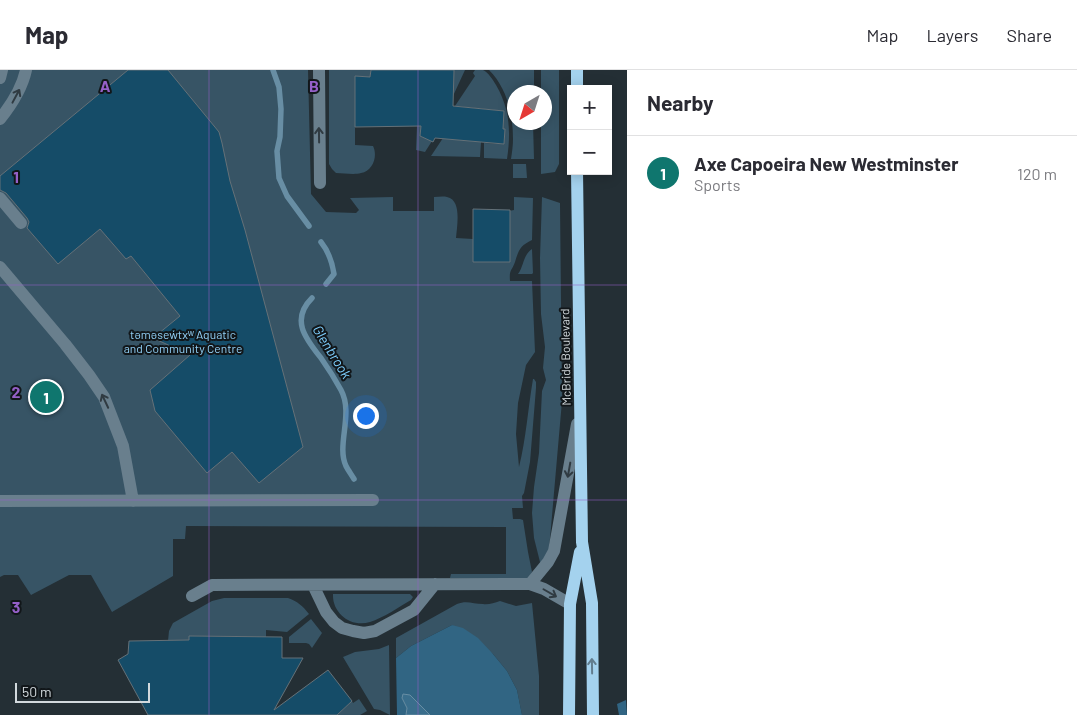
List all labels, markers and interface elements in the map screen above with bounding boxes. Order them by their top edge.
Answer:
text: Map [25,20,68,49]
text: Map [866,24,898,46]
text: Layers [926,24,979,46]
text: Share [1007,24,1052,46]
text: A [100,76,111,95]
text: B [309,76,319,95]
north arrow [507,85,552,130]
map controls [567,85,612,175]
button: + [567,85,612,130]
one-way arrow [11,89,21,104]
text: Nearby [647,90,713,115]
one-way arrow [315,127,324,143]
button: − [567,130,612,175]
text: Axe Capoeira New Westminster [694,152,958,175]
text: 1 [660,164,666,183]
text: 120 m [1017,164,1057,183]
text: 1 [13,167,19,186]
text: Sports [694,175,740,194]
street label: McBride Boulevard [557,308,573,406]
water label: Glenbrook [309,322,356,382]
park label: təməsew̓txʷ Aquatic and Community Centre [124,327,242,355]
pin: 1 [30,378,62,416]
text: 2 [12,382,21,401]
one-way arrow [100,393,110,408]
your location [353,403,379,429]
one-way arrow [563,461,573,477]
one-way arrow [543,589,557,599]
text: 3 [12,597,20,616]
one-way arrow [588,659,597,675]
scale bar [15,680,150,703]
text: 50 m [22,683,51,700]

